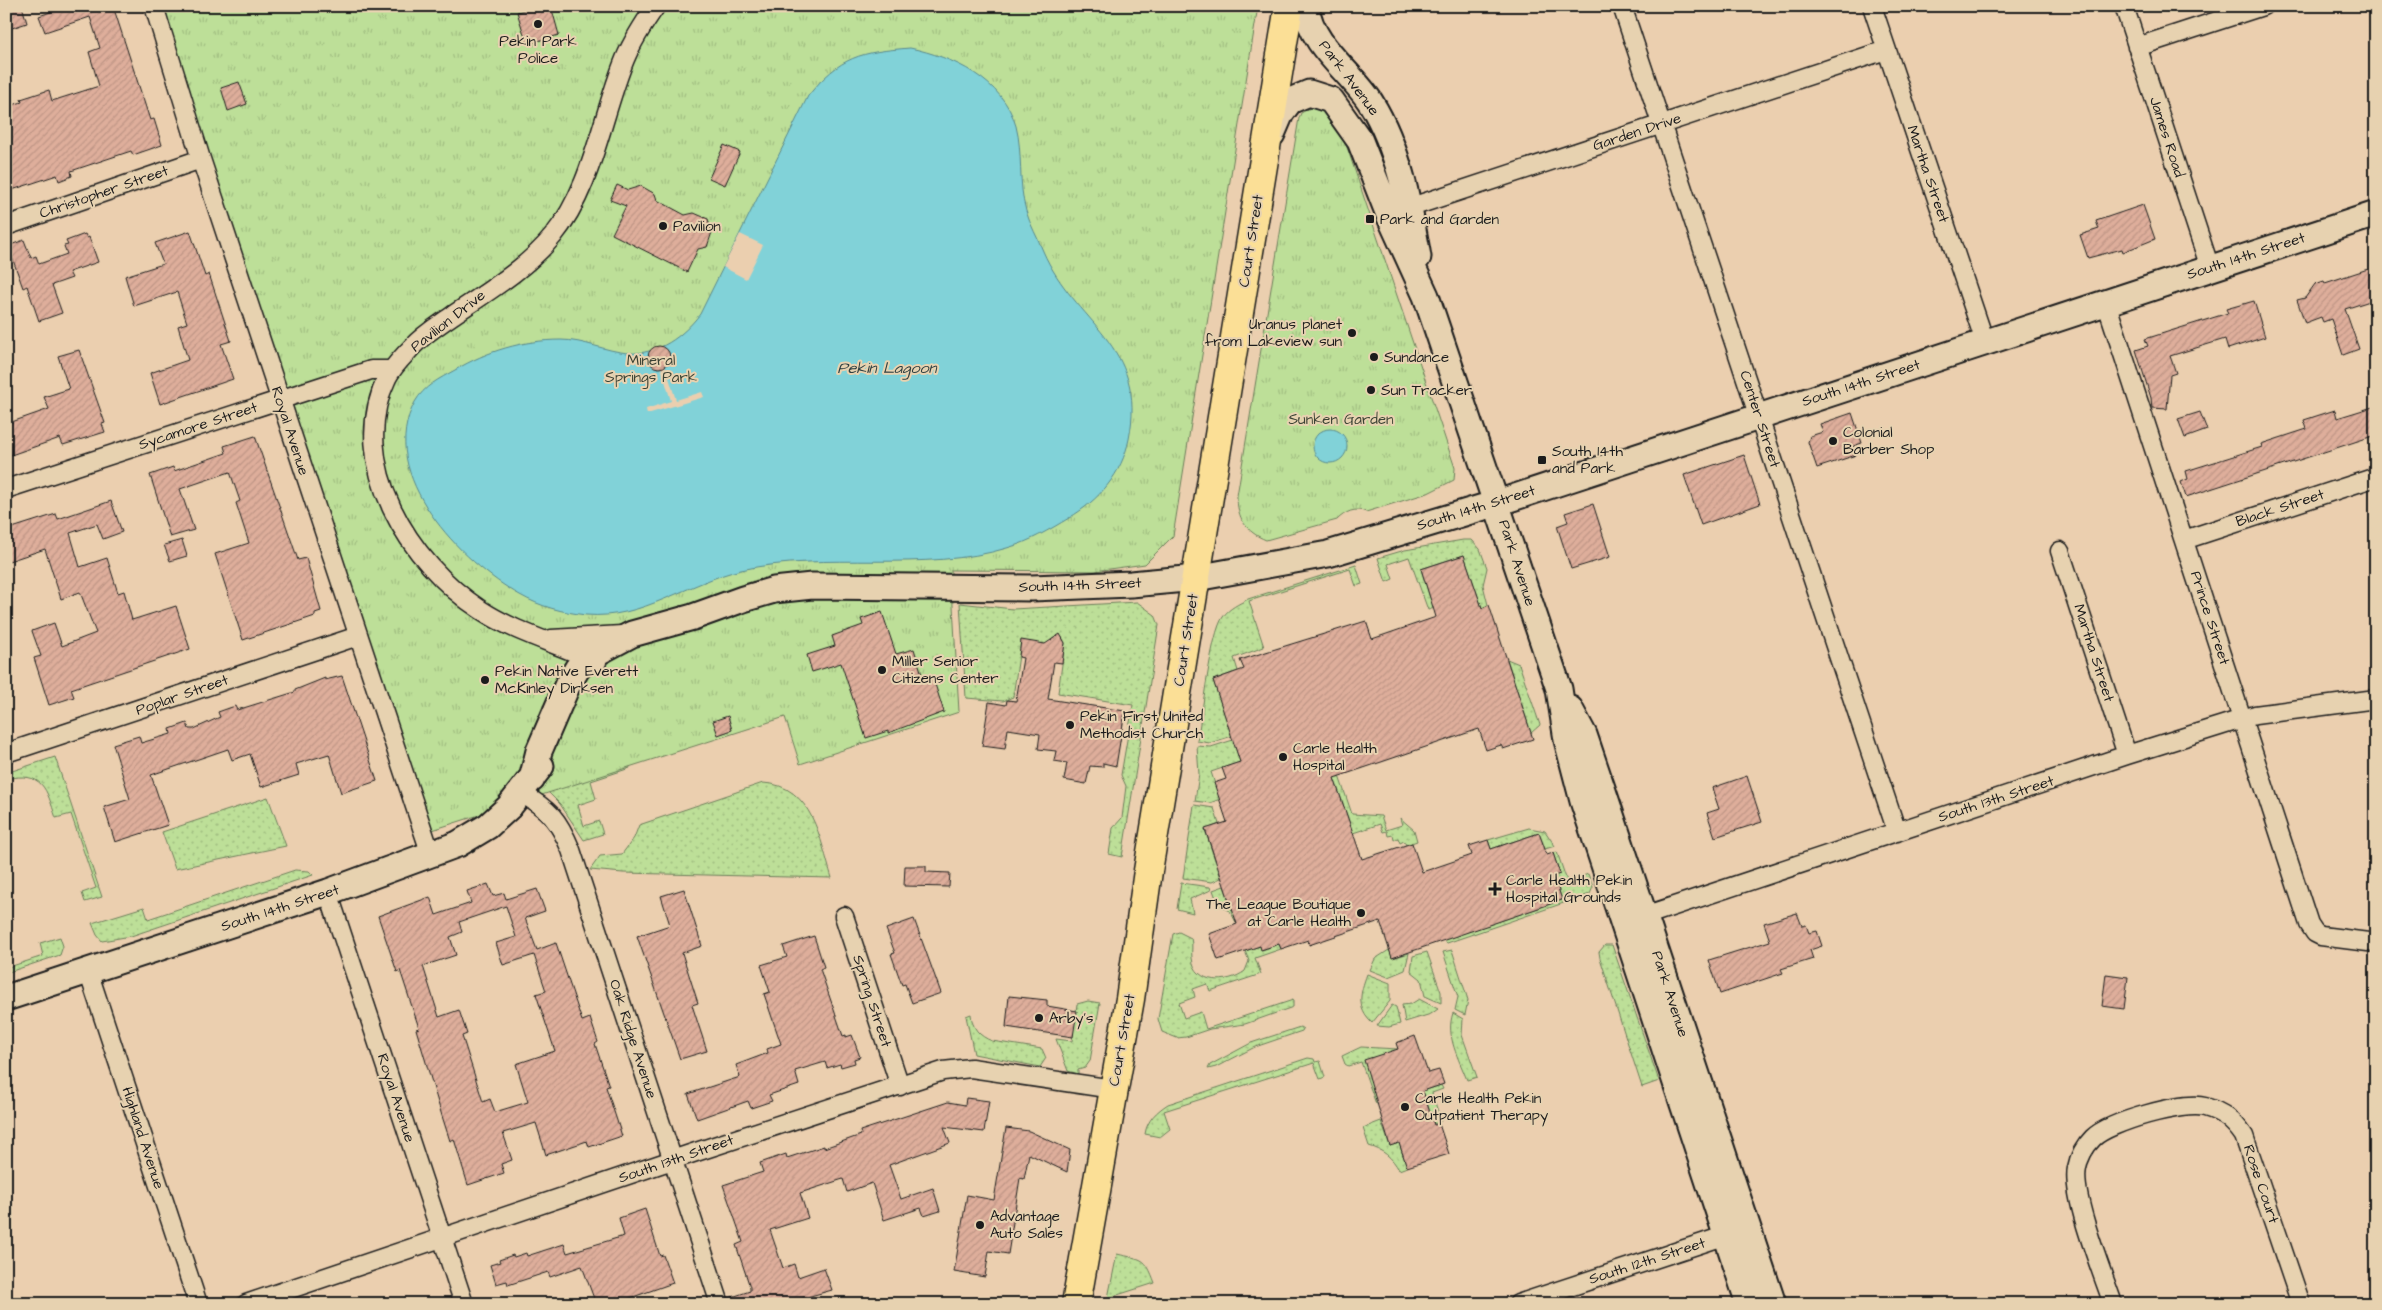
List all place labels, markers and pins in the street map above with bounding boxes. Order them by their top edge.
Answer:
marker: Pekin Park Police [532,18,544,30]
place label: Pekin Park Police [499,31,577,69]
place label: Park and Garden [1380,209,1500,230]
marker: Park and Garden [1364,213,1376,225]
place label: Pavilion [673,216,721,237]
marker: Pavilion [657,220,669,232]
place label: Uranus planet from Lakeview sun [1204,314,1342,352]
marker: Uranus planet from Lakeview sun [1346,327,1358,339]
place label: Sundance [1384,347,1449,368]
marker: Sundance [1368,351,1380,363]
place label: Sun Tracker [1381,380,1472,401]
marker: Sun Tracker [1365,384,1377,396]
place label: Colonial Barber Shop [1843,422,1934,460]
marker: Colonial Barber Shop [1827,435,1839,447]
place label: South 14th and Park [1552,441,1623,479]
marker: South 14th and Park [1536,454,1548,466]
place label: Miller Senior Citizens Center [892,651,999,689]
place label: Pekin Native Everett McKinley Dirksen [495,661,638,700]
marker: Miller Senior Citizens Center [876,664,888,676]
marker: Pekin Native Everett McKinley Dirksen [479,674,491,686]
place label: Pekin First United Methodist Church [1080,706,1204,744]
marker: Pekin First United Methodist Church [1064,719,1076,731]
place label: Carle Health Hospital [1293,738,1377,776]
marker: Carle Health Hospital [1277,751,1289,763]
place label: Carle Health Pekin Hospital Grounds [1506,870,1633,908]
marker: Carle Health Pekin Hospital Grounds [1488,882,1502,896]
place label: The League Boutique at Carle Health [1206,894,1352,932]
marker: The League Boutique at Carle Health [1355,907,1367,919]
place label: Arby's [1049,1008,1094,1030]
marker: Arby's [1033,1012,1045,1024]
place label: Carle Health Pekin Outpatient Therapy [1415,1088,1548,1127]
marker: Carle Health Pekin Outpatient Therapy [1399,1101,1411,1113]
place label: Advantage Auto Sales [990,1206,1063,1244]
marker: Advantage Auto Sales [974,1219,986,1231]

